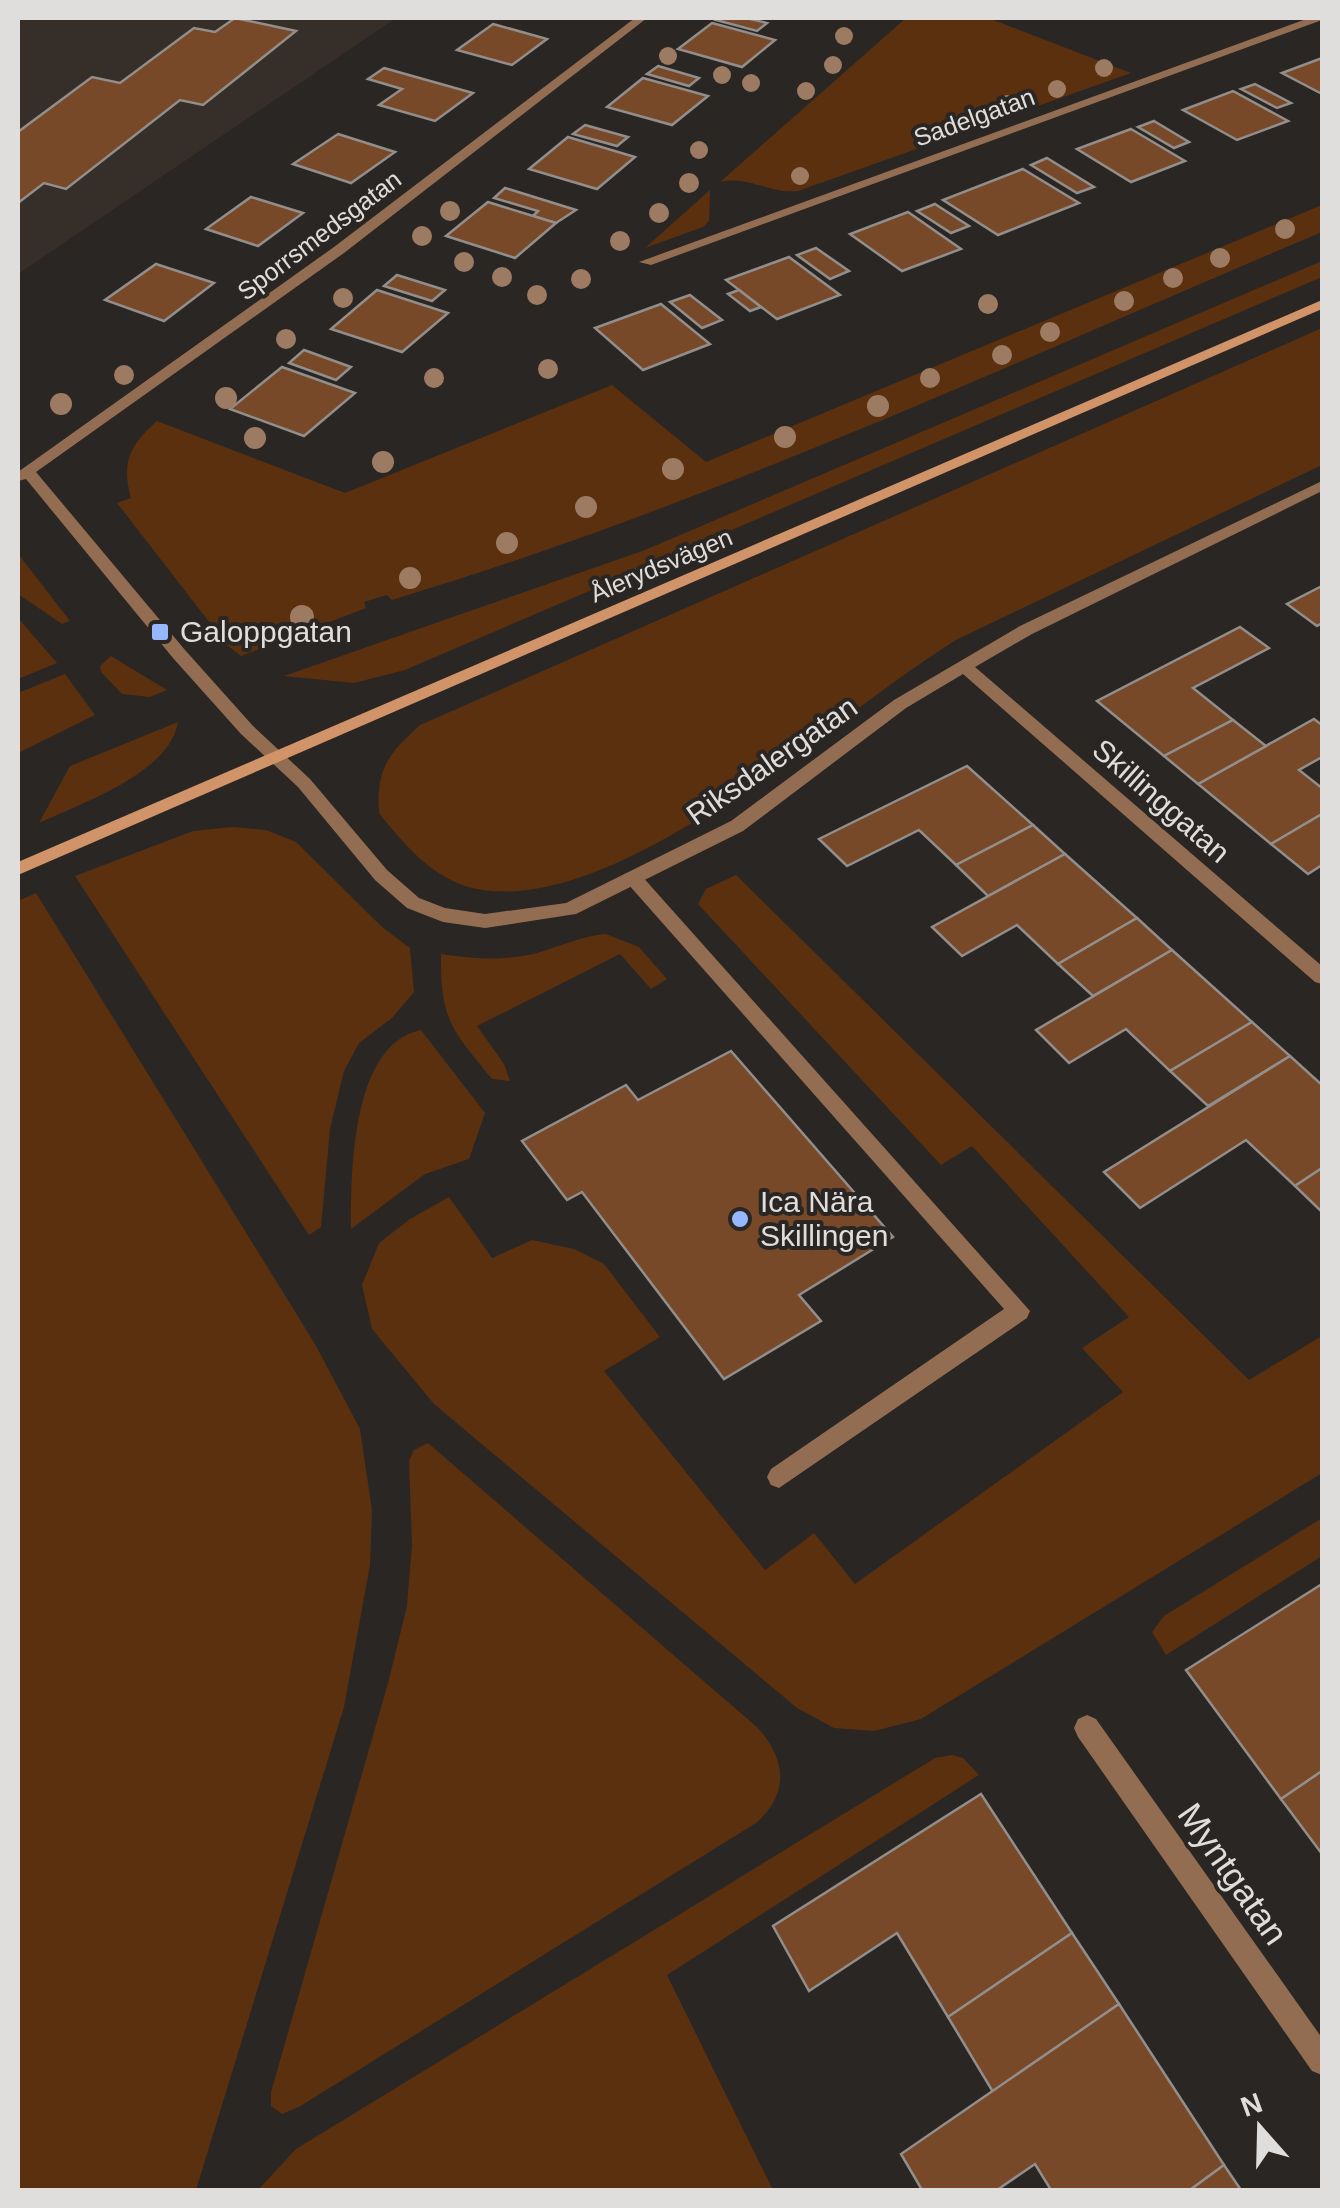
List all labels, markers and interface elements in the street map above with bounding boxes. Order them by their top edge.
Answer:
street label: Sadelgatan [910,82,1038,152]
street label: Sporrsmedsgatan [232,164,406,306]
street label: Ålerydsvägen [585,522,736,607]
place label: Galoppgatan [180,615,352,648]
marker: Galoppgatan [149,621,171,643]
street label: Riksdalergatan [680,690,863,831]
street label: Skillinggatan [1086,732,1236,869]
place label: Ica Nära Skillingen [760,1185,888,1252]
marker: Ica Nära Skillingen [729,1208,751,1230]
street label: Myntgatan [1171,1796,1296,1952]
north arrow [1210,2078,1310,2178]
text: N [1237,2087,1266,2123]

